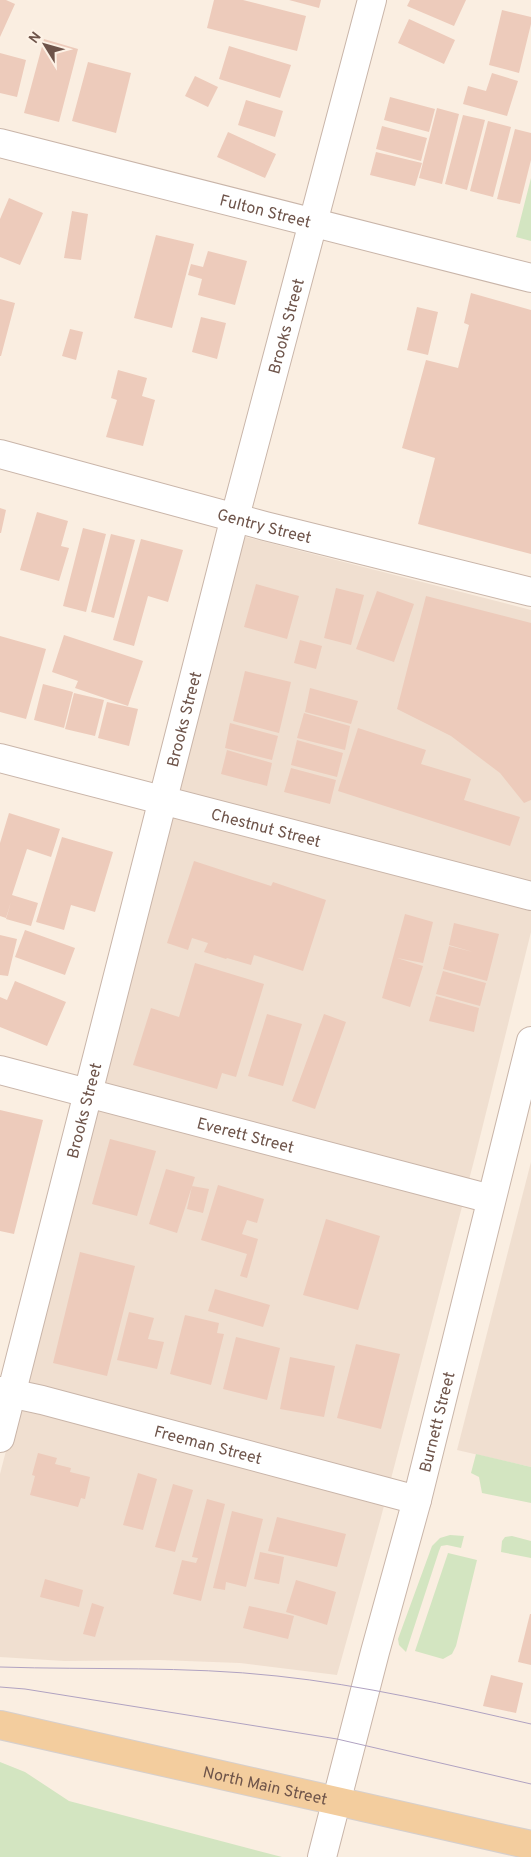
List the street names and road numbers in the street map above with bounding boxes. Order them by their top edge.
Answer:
street label: Fulton Street [217,191,313,234]
street label: Brooks Street [265,277,310,377]
street label: Gentry Street [215,505,313,549]
street label: Brooks Street [164,670,207,770]
street label: Chestnut Street [209,805,323,853]
street label: Brooks Street [64,1061,107,1161]
street label: Everett Street [194,1114,296,1159]
street label: Burnett Street [416,1370,461,1475]
street label: Freeman Street [152,1422,264,1470]
street label: North Main Street [201,1763,329,1811]

